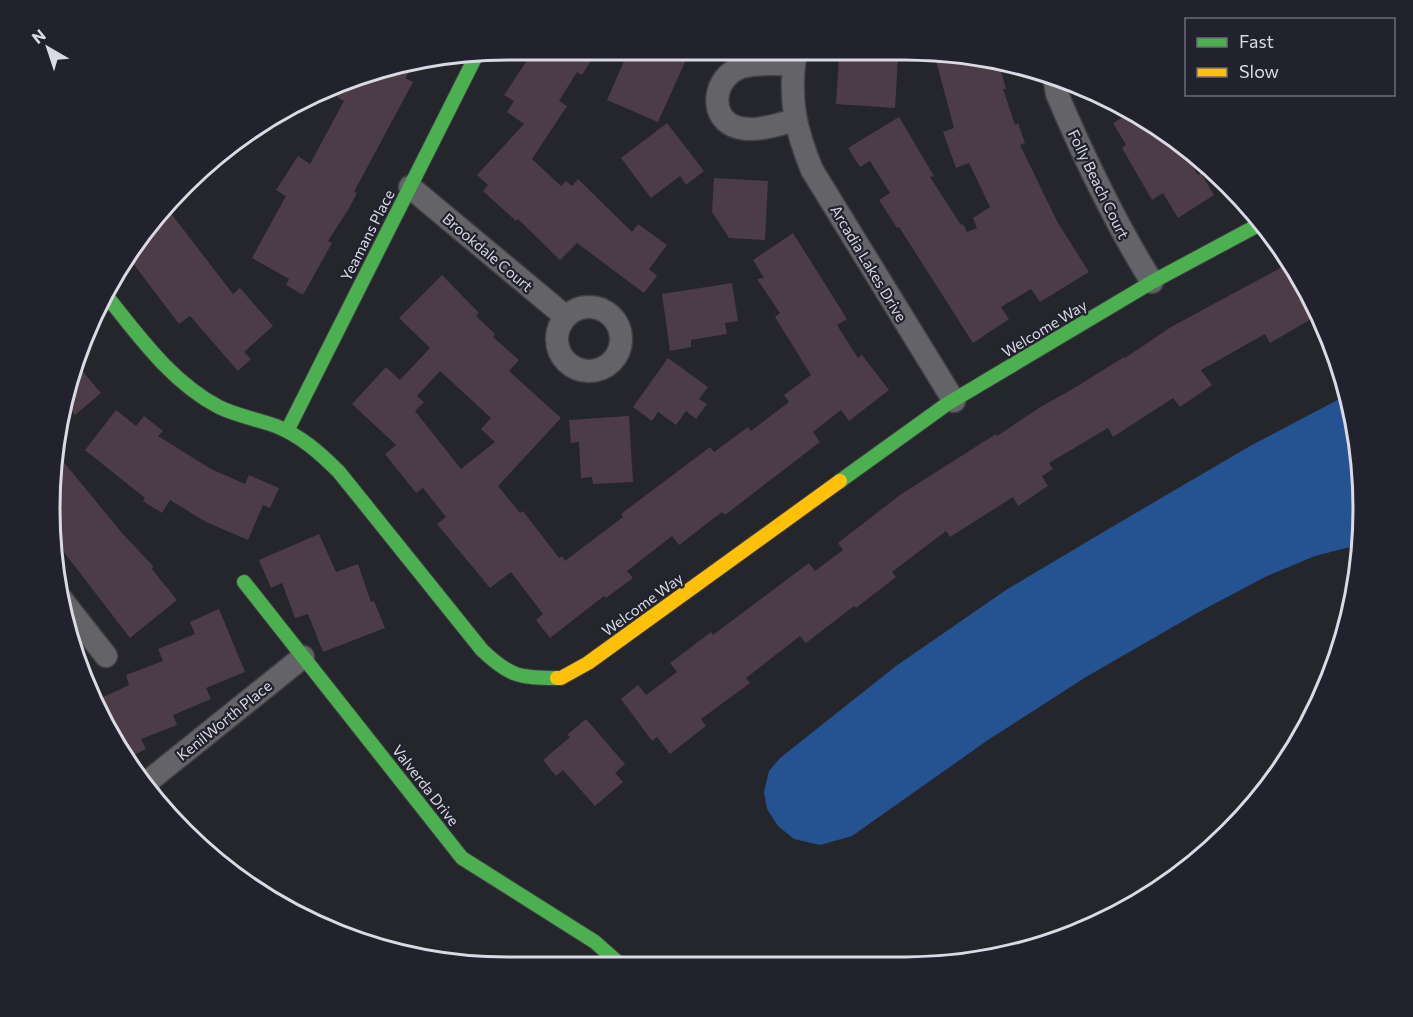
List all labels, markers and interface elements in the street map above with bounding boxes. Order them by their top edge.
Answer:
north arrow [18,18,78,78]
legend [1185,18,1395,96]
text: N [28,25,49,47]
text: Fast [1239,30,1274,52]
text: Slow [1239,60,1279,82]
street label: Folly Beach Court [1065,126,1133,242]
street label: Yeamans Place [336,186,398,284]
street label: Arcadia Lakes Drive [827,202,911,325]
street label: Brookdale Court [439,209,537,295]
street label: Welcome Way [998,295,1090,360]
street label: Welcome Way [598,568,686,640]
street label: KenilWorth Place [173,676,275,764]
street label: Valverda Drive [389,741,463,829]

